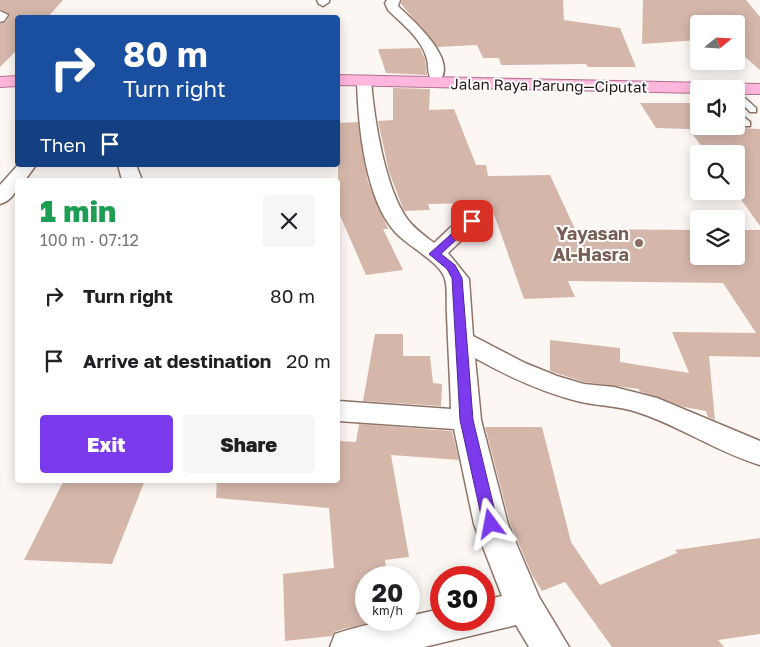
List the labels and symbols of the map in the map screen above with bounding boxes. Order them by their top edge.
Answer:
north arrow [690,15,745,70]
street label: Jalan Raya Parung—Ciputat [450,74,648,96]
pin [451,200,493,242]
place label: Yayasan Al-Hasra [553,222,629,265]
marker: Yayasan Al-Hasra [633,237,645,249]
position arrow [464,497,516,549]
speed limit sign: 30 [430,566,495,631]

